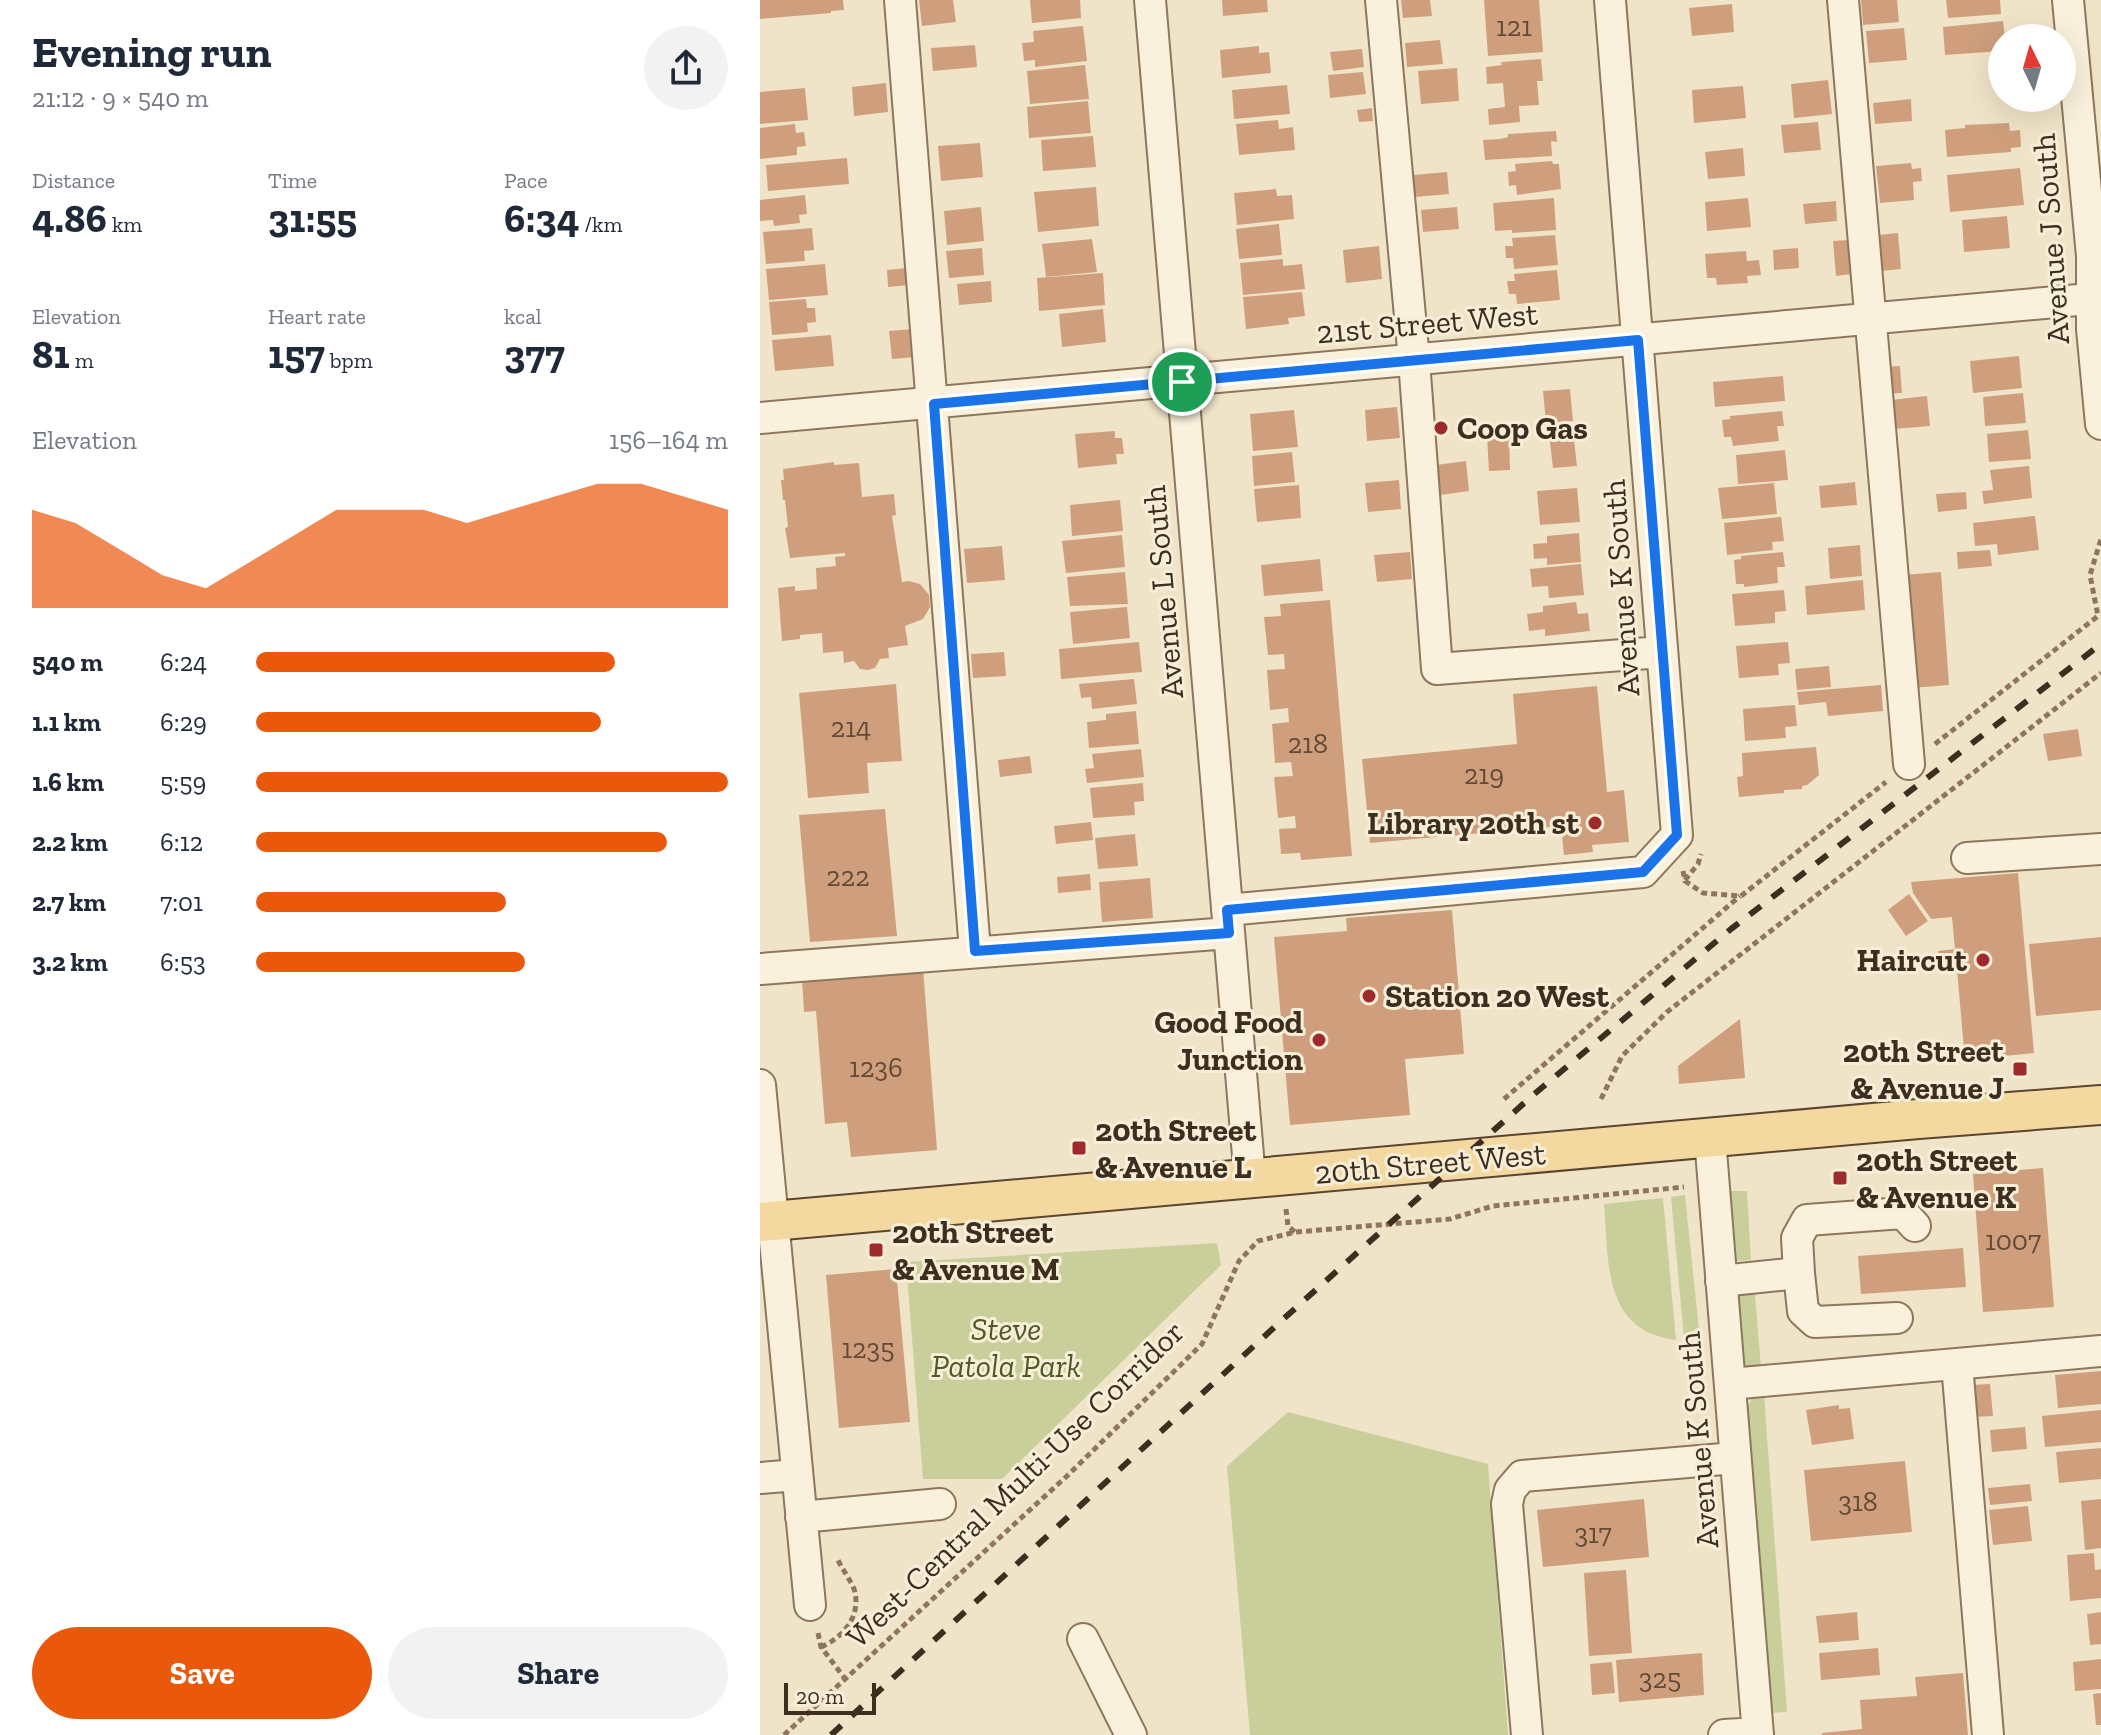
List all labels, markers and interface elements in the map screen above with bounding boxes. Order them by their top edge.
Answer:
house number: 121 [1496,10,1532,43]
north arrow [1988,24,2076,112]
map controls [1988,24,2076,112]
text: Evening run [32,25,272,78]
button: share [644,26,728,110]
text: 21:12 · 9 × 540 m [32,82,208,114]
street label: Avenue J South [2025,132,2077,346]
text: Distance [32,167,115,194]
text: Time [268,167,317,194]
text: Pace [504,167,548,194]
text: 4.86 [32,194,107,242]
text: 31:55 [268,194,357,242]
text: 6:34 [504,194,579,242]
text: km [107,211,142,238]
text: /km [579,211,622,238]
street label: 21st Street West [1315,294,1539,352]
text: Elevation [32,303,121,330]
text: Heart rate [268,303,366,330]
text: kcal [504,303,542,330]
text: 81 [32,330,70,378]
text: 157 [268,330,325,378]
text: 377 [504,330,565,378]
text: m [70,347,94,374]
text: bpm [325,347,373,374]
pin [1148,348,1216,416]
icon: arrive [1160,360,1204,404]
place label: Coop Gas [1457,409,1588,447]
marker: Coop Gas [1432,419,1450,437]
text: Elevation [32,424,137,456]
text: 156–164 m [609,424,728,456]
street label: Avenue K South [1594,478,1648,698]
street label: Avenue L South [1135,484,1191,700]
text: 540 m [32,646,103,678]
text: 6:24 [160,646,207,678]
text: 1.1 km [32,706,101,738]
text: 6:29 [160,706,207,738]
house number: 214 [831,711,871,744]
house number: 218 [1288,727,1328,760]
house number: 219 [1464,758,1504,791]
text: 1.6 km [32,766,104,798]
text: 5:59 [160,766,206,798]
place label: Library 20th st [1367,804,1579,842]
marker: Library 20th st [1586,814,1604,832]
text: 2.2 km [32,826,108,858]
text: 6:12 [160,826,203,858]
house number: 222 [826,860,870,893]
text: 2.7 km [32,886,106,918]
text: 7:01 [160,886,203,918]
place label: Haircut [1857,941,1967,979]
text: 3.2 km [32,946,108,978]
text: 6:53 [160,946,206,978]
marker: Haircut [1974,951,1992,969]
place label: Station 20 West [1385,977,1609,1015]
marker: Station 20 West [1360,987,1378,1005]
place label: Good Food Junction [1154,1003,1303,1078]
marker: Good Food Junction [1310,1031,1328,1049]
place label: 20th Street & Avenue J [1843,1032,2004,1107]
house number: 1236 [849,1051,903,1084]
marker: 20th Street & Avenue J [2011,1060,2029,1078]
place label: 20th Street & Avenue L [1095,1111,1257,1186]
street label: 20th Street West [1313,1134,1547,1192]
marker: 20th Street & Avenue L [1070,1139,1088,1157]
place label: 20th Street & Avenue K [1856,1141,2018,1216]
marker: 20th Street & Avenue K [1831,1169,1849,1187]
place label: 20th Street & Avenue M [892,1213,1060,1288]
house number: 1007 [1985,1224,2041,1257]
marker: 20th Street & Avenue M [867,1241,885,1259]
park label: Steve Patola Park [931,1310,1081,1385]
street label: West-Central Multi-Use Corridor [838,1312,1192,1656]
street label: Avenue K South [1670,1330,1726,1550]
house number: 1235 [841,1332,895,1365]
house number: 318 [1838,1485,1878,1518]
house number: 317 [1574,1517,1612,1550]
button: Save [32,1627,372,1719]
button: Share [388,1627,728,1719]
house number: 325 [1639,1662,1681,1695]
scale bar [784,1679,876,1715]
text: 20 m [796,1683,844,1710]

